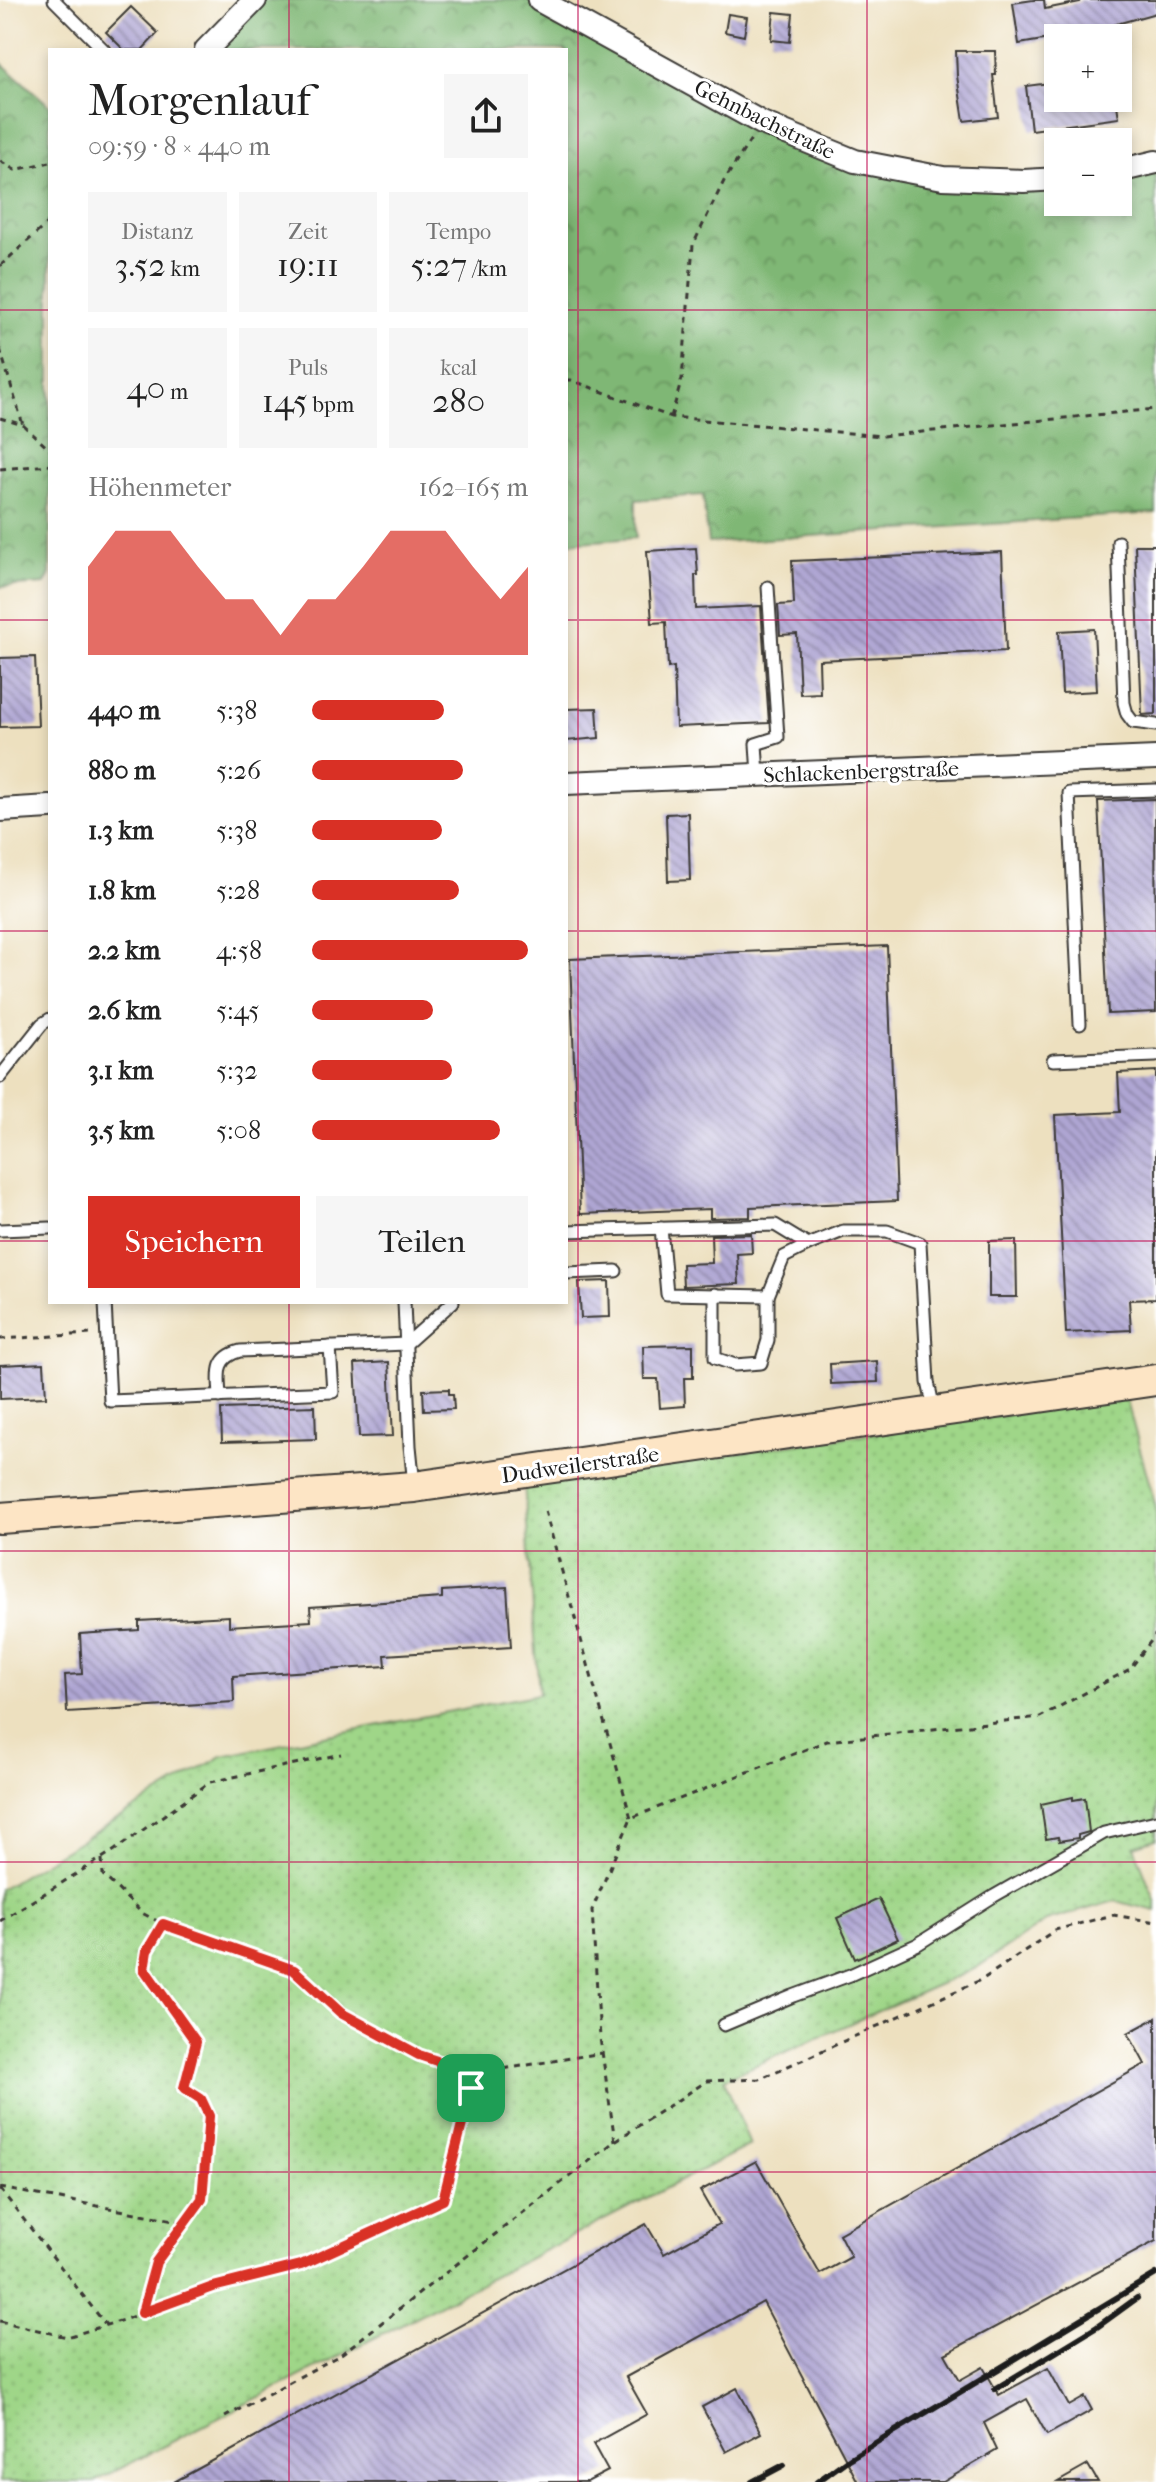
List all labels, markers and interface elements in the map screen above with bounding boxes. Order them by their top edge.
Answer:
map controls [1044,24,1132,216]
button: + [1044,24,1132,112]
button: share [444,74,528,158]
text: Morgenlauf [88,75,311,126]
street label: Gehnbachstraße [690,75,839,165]
button: − [1044,128,1132,216]
text: 09:59 · 8 × 440 m [88,131,270,162]
text: Distanz [121,219,193,245]
text: Zeit [288,219,328,245]
text: Tempo [426,219,491,245]
text: 3.52 [115,245,166,285]
text: 19:11 [277,245,339,285]
text: 5:27 [410,245,467,285]
text: km [166,256,200,282]
text: /km [467,256,507,282]
text: Puls [288,355,328,381]
text: kcal [440,355,477,381]
text: 40 [126,368,165,408]
text: m [165,379,188,405]
text: 145 [262,381,308,421]
text: 280 [432,381,485,421]
text: bpm [308,392,354,418]
text: Höhenmeter [88,472,231,503]
text: 162–165 m [418,472,528,503]
text: 440 m [88,695,160,726]
text: 5:38 [216,695,257,726]
text: 880 m [88,755,156,786]
text: 5:26 [216,755,261,786]
street label: Schlackenbergstraße [763,756,959,788]
text: 1.3 km [88,815,154,846]
text: 5:38 [216,815,257,846]
text: 1.8 km [88,875,156,906]
text: 5:28 [216,875,260,906]
text: 2.2 km [88,935,160,966]
text: 4:58 [216,935,262,966]
text: 2.6 km [88,995,161,1026]
text: 5:45 [216,995,259,1026]
text: 3.1 km [88,1055,154,1086]
text: 5:32 [216,1055,258,1086]
text: 3.5 km [88,1115,154,1146]
text: 5:08 [216,1115,261,1146]
button: Speichern [88,1196,300,1288]
button: Teilen [316,1196,528,1288]
street label: Dudweilerstraße [500,1441,661,1489]
pin [437,2054,505,2122]
icon: arrive [449,2066,493,2110]

